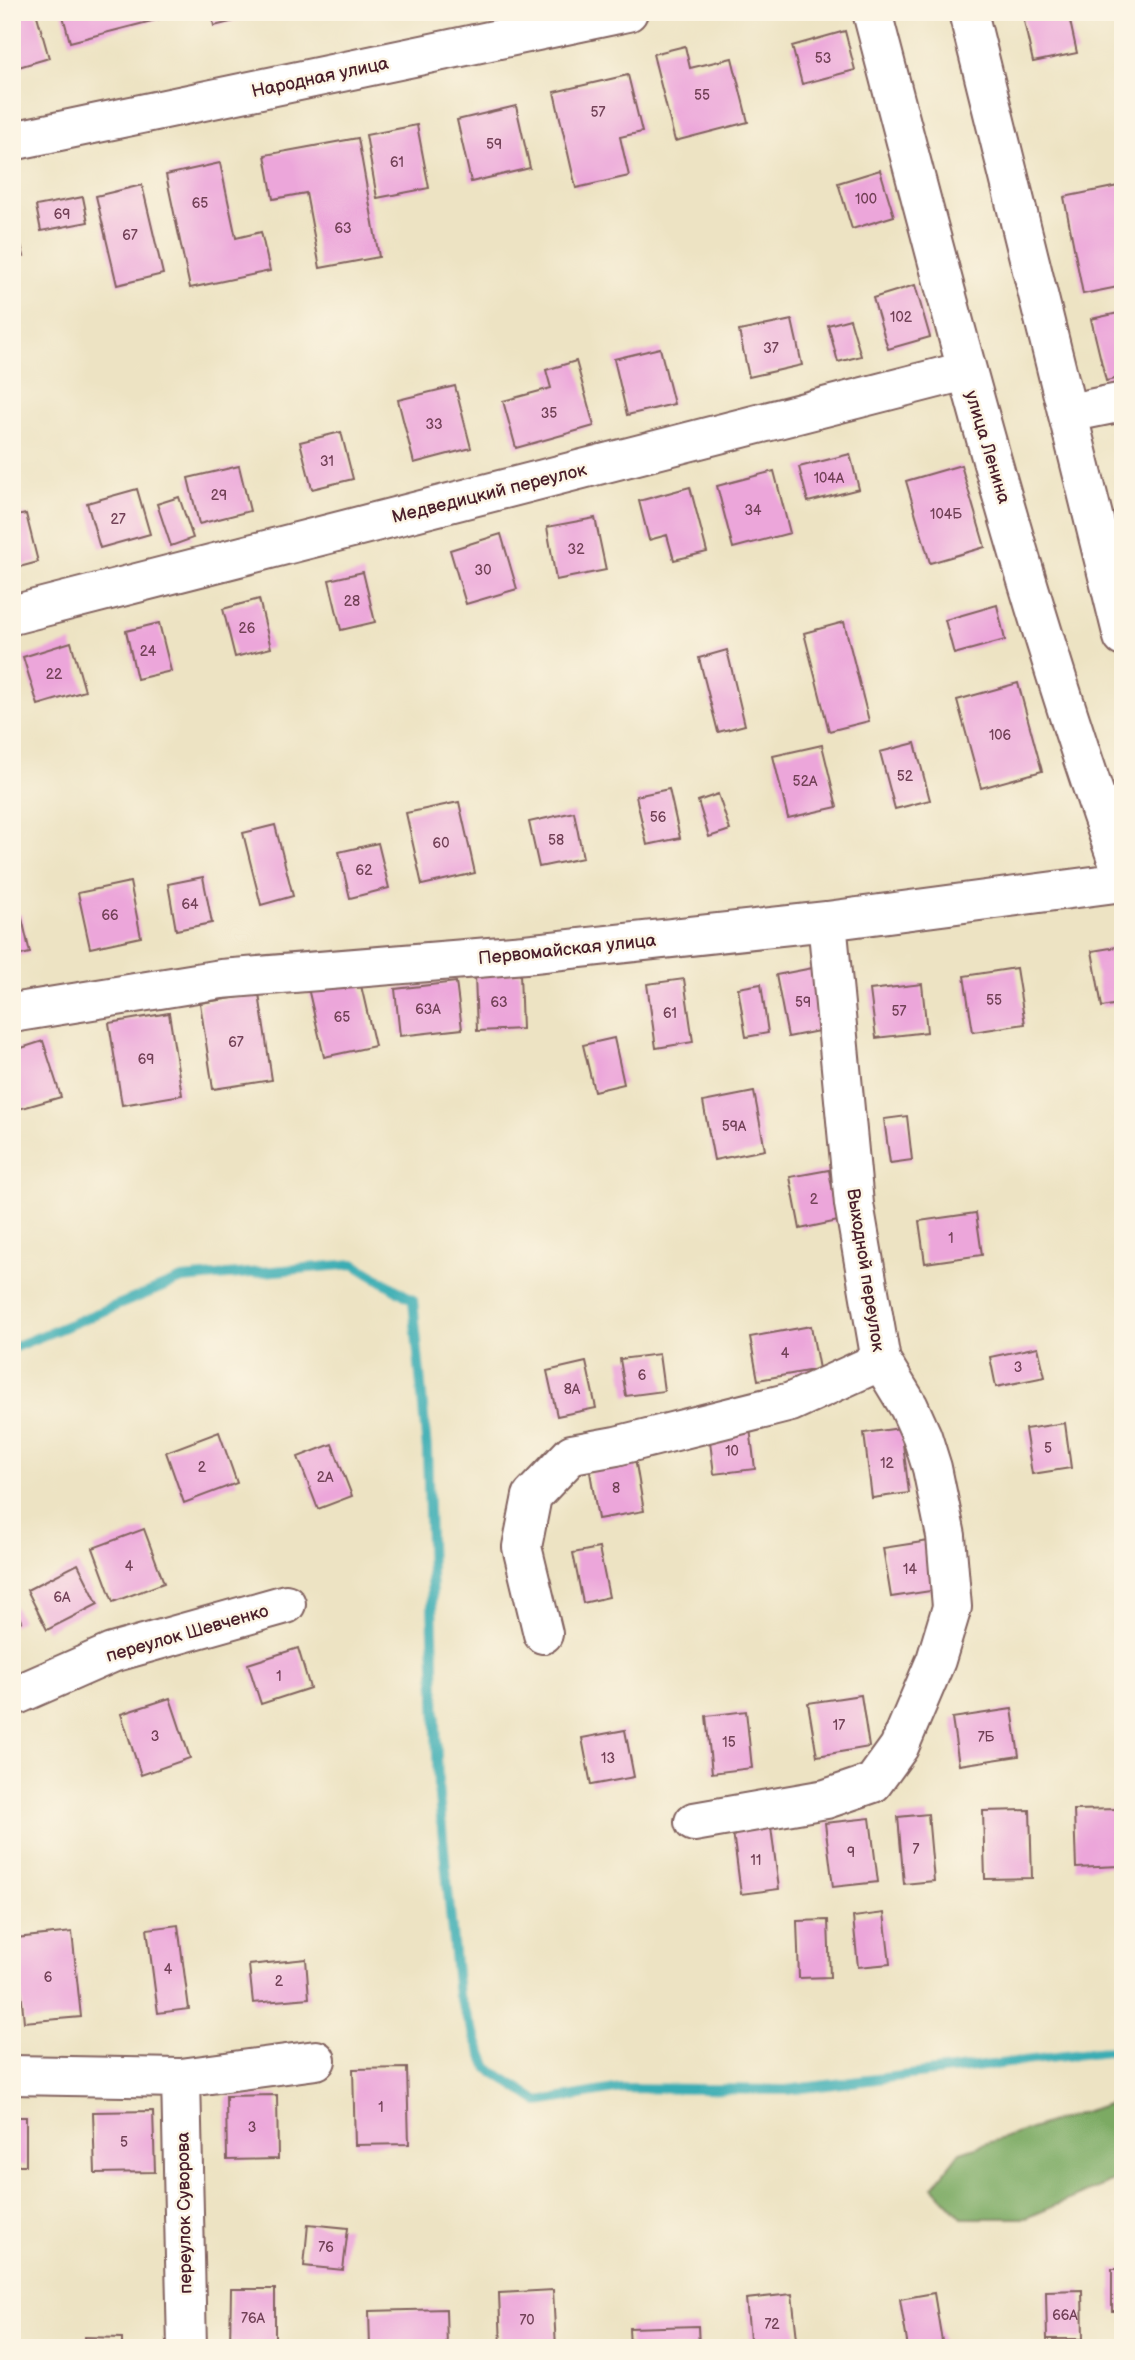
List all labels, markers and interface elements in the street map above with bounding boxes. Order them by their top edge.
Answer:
house number: 53 [815,50,831,67]
street label: Народная улица [250,53,391,102]
house number: 55 [694,87,710,104]
house number: 57 [591,104,606,121]
house number: 59 [486,136,502,153]
house number: 61 [390,154,404,171]
house number: 100 [855,191,877,208]
house number: 65 [192,195,208,212]
house number: 69 [54,206,70,223]
house number: 63 [334,220,352,237]
house number: 67 [122,227,138,244]
house number: 102 [890,309,913,326]
house number: 37 [763,340,779,357]
street label: улица Ленина [960,388,1015,507]
house number: 35 [541,405,557,422]
house number: 33 [425,416,443,433]
house number: 31 [320,453,334,470]
street label: Медведицкий переулок [390,459,589,528]
house number: 104А [814,470,845,487]
house number: 29 [211,487,227,504]
house number: 34 [744,502,762,519]
house number: 104Б [930,506,962,523]
house number: 27 [110,511,126,528]
house number: 32 [568,541,585,558]
house number: 30 [475,562,491,579]
house number: 28 [344,593,360,610]
house number: 26 [239,620,256,637]
house number: 24 [140,643,157,660]
house number: 22 [46,666,63,683]
house number: 106 [989,727,1012,744]
house number: 52 [897,768,914,785]
house number: 52А [793,773,818,790]
house number: 56 [650,809,667,826]
house number: 58 [548,832,564,849]
house number: 60 [433,835,449,852]
house number: 62 [356,862,373,879]
house number: 64 [181,896,199,913]
house number: 66 [101,907,119,924]
street label: Первомайская улица [477,930,657,969]
house number: 55 [986,992,1002,1009]
house number: 63 [490,994,508,1011]
house number: 59 [795,994,811,1011]
house number: 63А [415,1001,441,1018]
house number: 57 [892,1003,907,1020]
house number: 61 [663,1005,677,1022]
house number: 65 [334,1009,350,1026]
house number: 67 [228,1034,244,1051]
house number: 69 [138,1051,154,1068]
house number: 59А [722,1118,747,1135]
street label: Выходной переулок [842,1187,889,1354]
house number: 2 [810,1191,819,1208]
house number: 1 [948,1230,954,1247]
house number: 4 [781,1345,790,1362]
house number: 3 [1014,1359,1022,1376]
house number: 6 [638,1367,647,1384]
house number: 8А [564,1381,581,1398]
house number: 5 [1044,1440,1052,1457]
house number: 10 [725,1443,739,1460]
house number: 12 [880,1455,895,1472]
house number: 2 [198,1459,207,1476]
house number: 2А [317,1469,334,1486]
house number: 8 [612,1480,620,1497]
house number: 4 [125,1558,134,1575]
house number: 14 [903,1561,917,1578]
house number: 6А [53,1589,71,1606]
street label: переулок Шевченко [103,1600,271,1667]
house number: 1 [276,1668,282,1685]
house number: 17 [833,1717,845,1734]
house number: 3 [151,1728,159,1745]
house number: 7Б [978,1729,995,1746]
house number: 15 [722,1734,736,1751]
house number: 13 [601,1750,615,1767]
house number: 7 [913,1841,920,1858]
house number: 9 [847,1844,855,1861]
house number: 11 [751,1852,761,1869]
house number: 4 [164,1961,173,1978]
house number: 6 [44,1969,53,1986]
house number: 2 [275,1973,284,1990]
house number: 1 [378,2099,384,2116]
house number: 3 [248,2119,256,2136]
street label: переулок Суворова [173,2132,196,2294]
house number: 5 [120,2134,128,2151]
house number: 76 [318,2239,334,2256]
house number: 66А [1052,2307,1078,2324]
house number: 76А [241,2310,265,2327]
house number: 70 [519,2312,535,2329]
house number: 72 [764,2316,780,2333]

